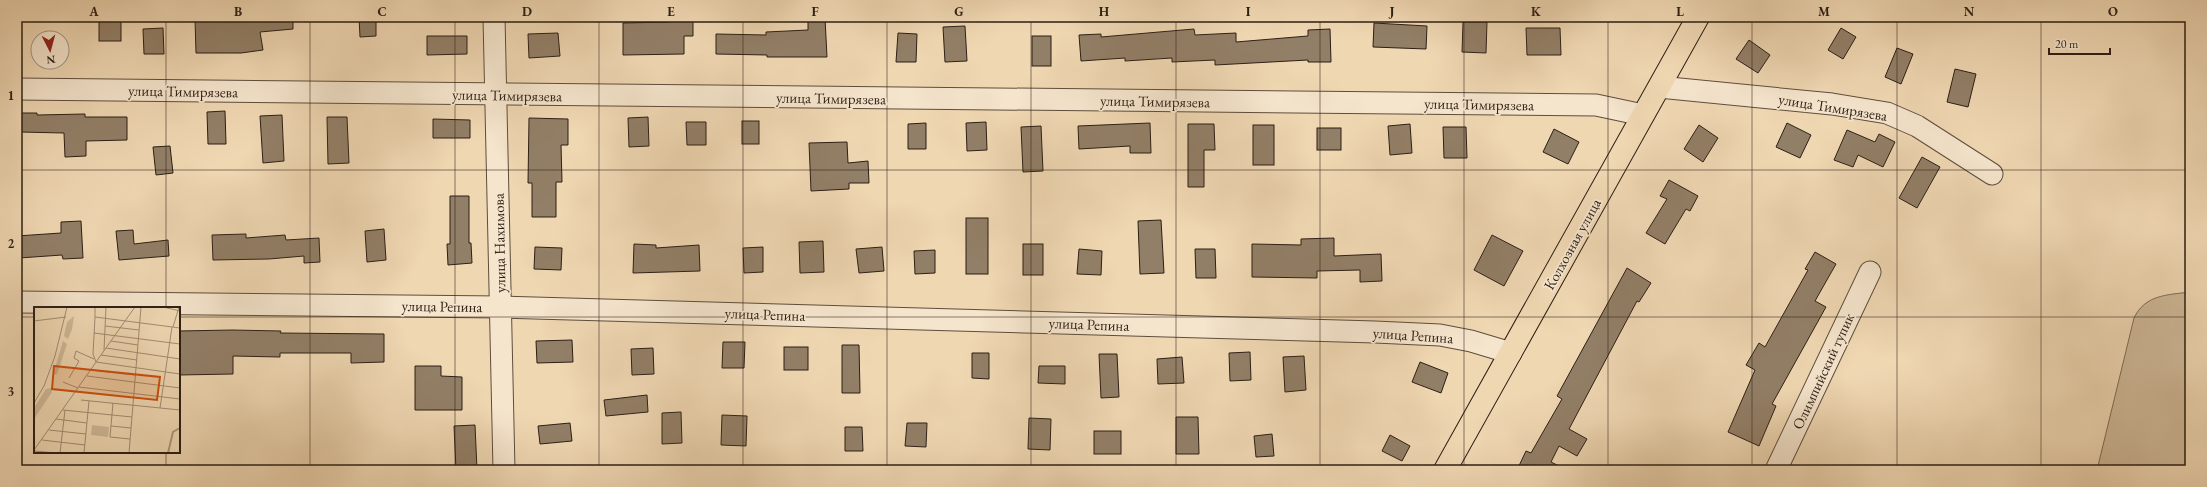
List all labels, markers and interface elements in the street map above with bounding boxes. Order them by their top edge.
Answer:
text: A [88,3,99,20]
text: B [234,3,242,20]
text: C [377,3,387,20]
text: D [522,3,532,20]
text: E [667,3,675,20]
text: F [811,3,819,20]
text: G [954,3,964,20]
text: H [1099,3,1110,20]
text: I [1246,3,1251,20]
text: J [1388,3,1395,20]
text: K [1531,3,1542,20]
text: L [1676,3,1684,20]
text: M [1818,3,1830,20]
text: N [1964,3,1975,20]
text: O [2108,3,2118,20]
north arrow [30,30,70,70]
scale bar [2049,30,2110,56]
text: 20 m [2055,36,2079,52]
text: N [46,53,56,67]
street label: улица Тимирязева [128,81,238,101]
street label: улица Тимирязева [452,85,562,105]
text: 1 [8,87,15,104]
street label: улица Тимирязева [776,88,886,108]
street label: улица Тимирязева [1777,89,1889,125]
street label: улица Тимирязева [1100,91,1210,111]
street label: улица Тимирязева [1424,94,1534,114]
street label: улица Нахимова [489,193,509,293]
street label: Колхозная улица [1539,195,1605,293]
text: 2 [8,235,15,252]
street label: улица Репина [402,296,483,316]
street label: улица Репина [724,303,806,325]
inset map [34,307,180,453]
street label: Олимпийский тупик [1788,310,1858,432]
street label: улица Репина [1048,313,1130,335]
street label: улица Репина [1372,323,1454,347]
text: 3 [8,383,15,400]

